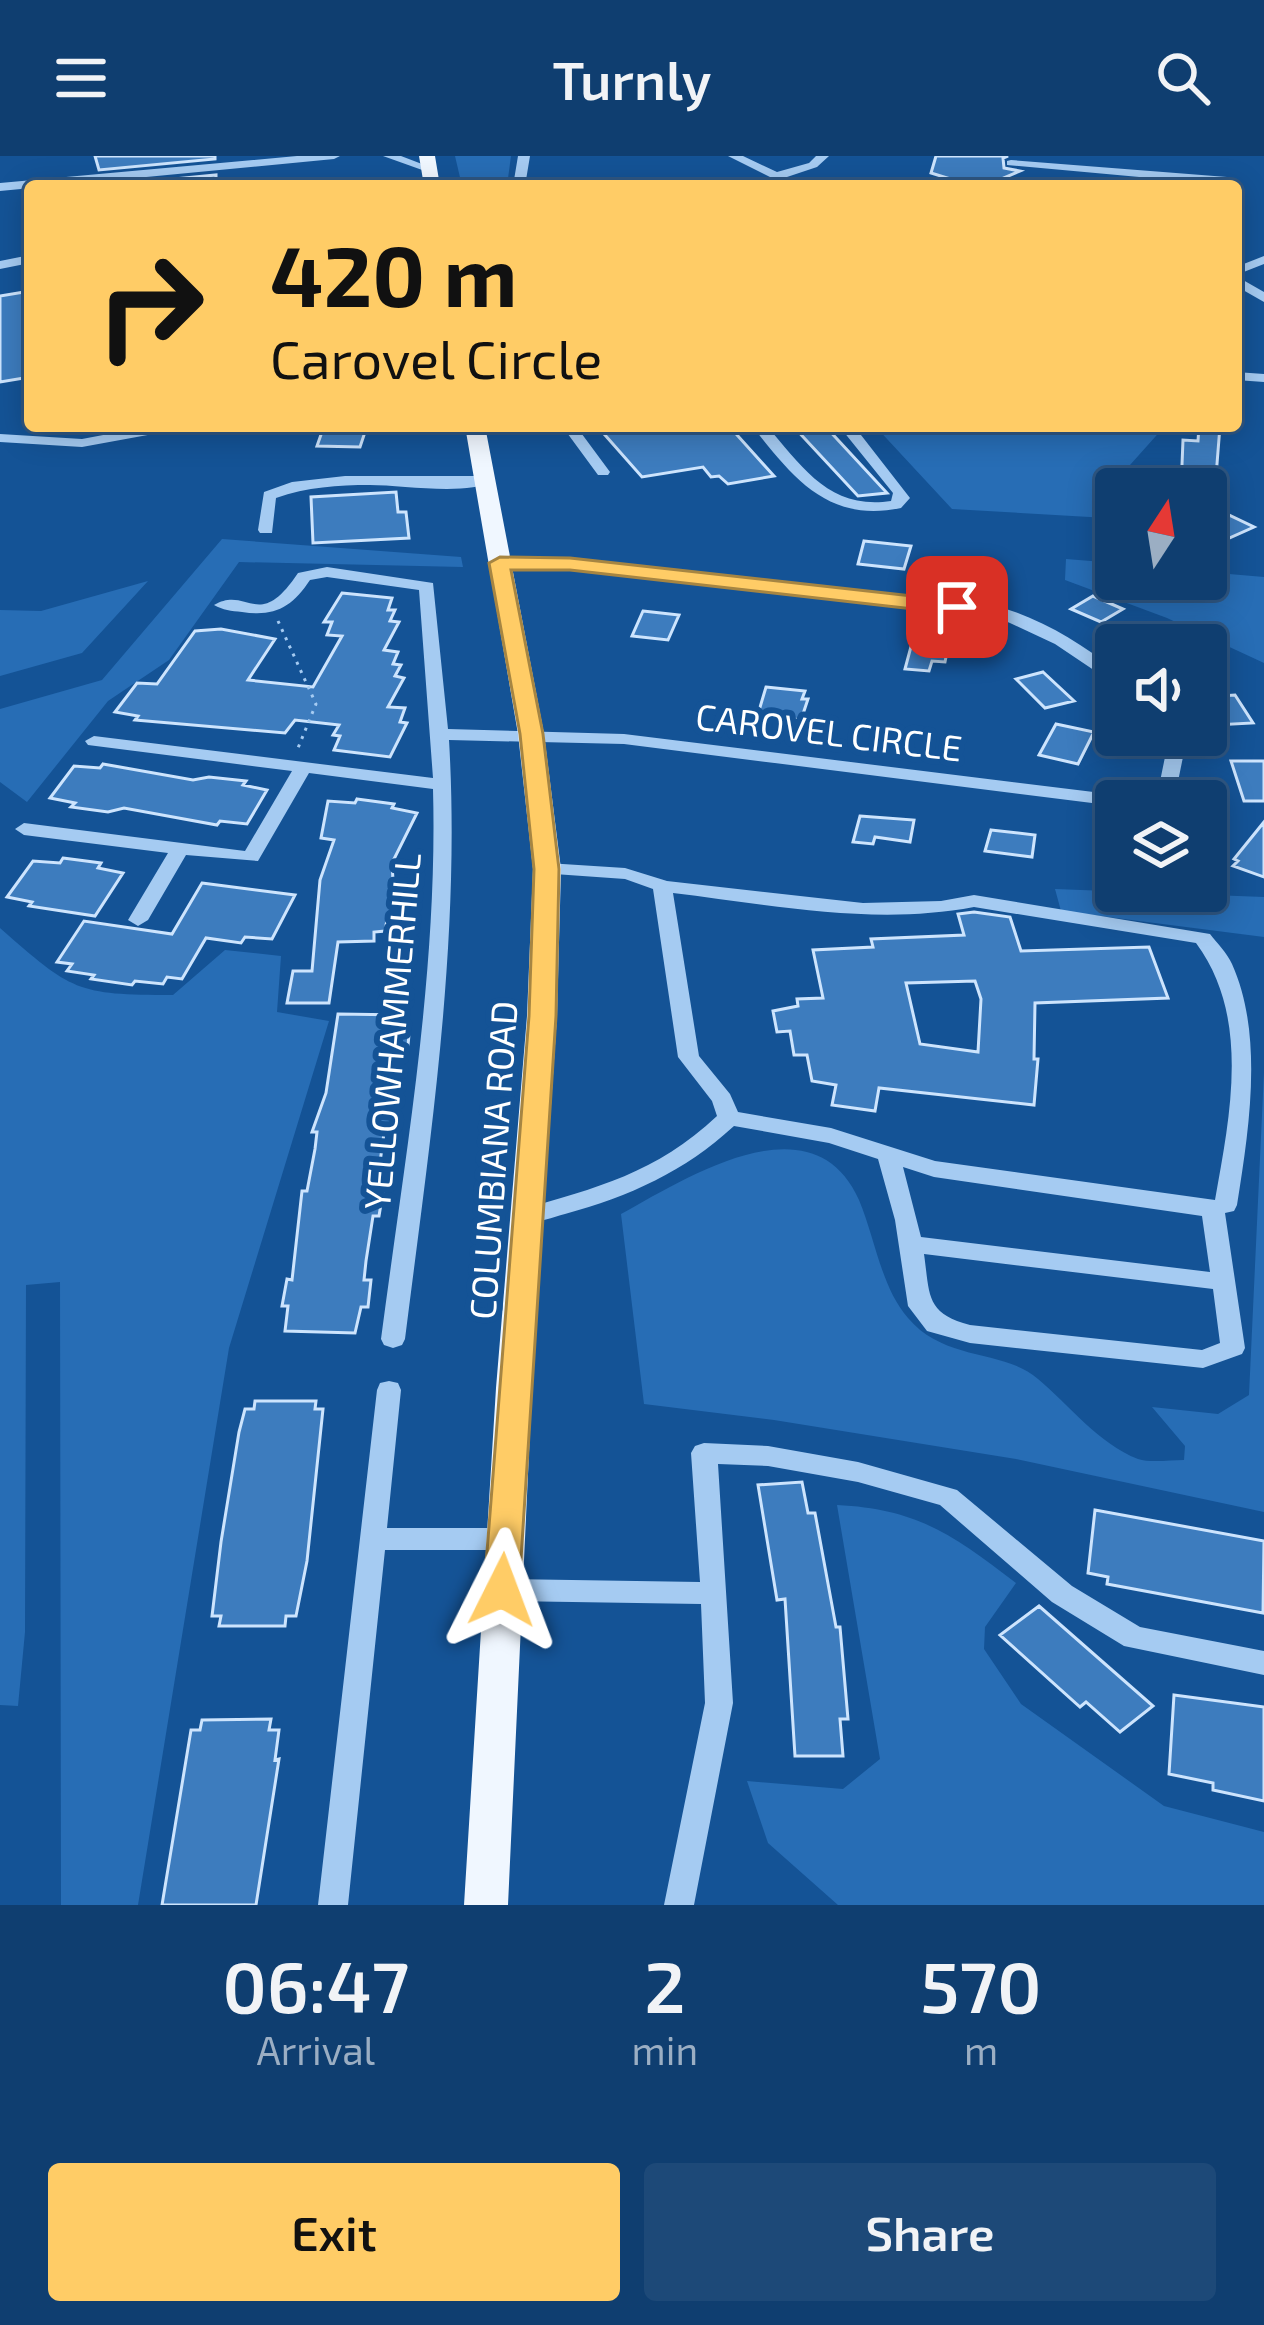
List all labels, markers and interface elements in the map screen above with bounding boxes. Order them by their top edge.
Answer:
icon: menu [48,45,114,111]
icon: search [1150,45,1216,111]
text: Turnly [553,46,711,111]
text: 420 m [270,223,517,324]
icon: right [72,228,228,384]
text: Carovel Circle [270,325,602,390]
north arrow [1095,468,1227,600]
map controls [1095,468,1227,912]
pin [906,556,1008,658]
icon: arrive [924,574,990,640]
button: sound [1095,624,1227,756]
street label: CAROVEL CIRCLE [693,693,965,769]
button: layers [1095,780,1227,912]
street label: YELLOWHAMMERHILL [354,851,428,1211]
street label: COLUMBIANA ROAD [459,999,525,1321]
position arrow [439,1527,565,1653]
text: 06:47 [222,1941,409,2027]
text: 2 [644,1941,685,2027]
text: 570 [920,1941,1042,2027]
text: Arrival [256,2026,375,2073]
text: min [632,2026,698,2073]
text: m [964,2026,998,2073]
button: Exit [48,2163,620,2301]
button: Share [644,2163,1216,2301]

